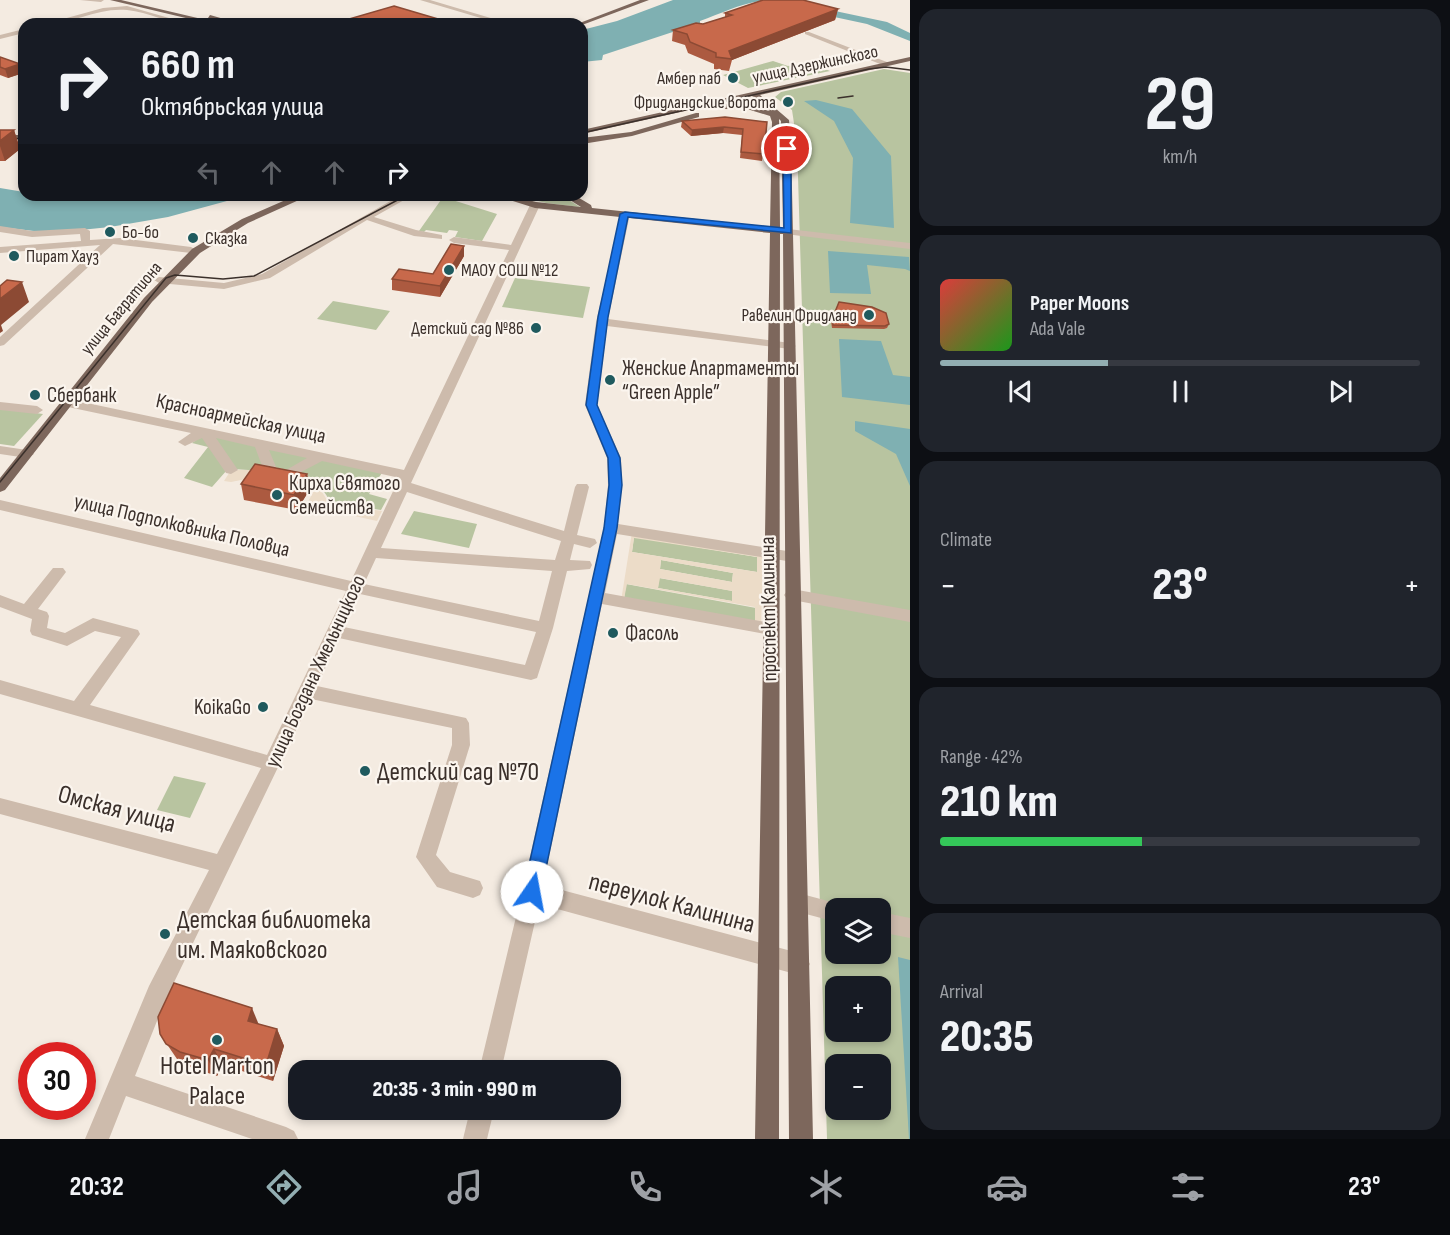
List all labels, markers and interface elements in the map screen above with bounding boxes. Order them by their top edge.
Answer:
text: 660 m [141,40,235,91]
street label: улица Дзержинского [750,41,880,88]
icon: right [42,42,120,120]
text: 29 [1144,59,1216,152]
place label: Амбер паб [656,68,721,89]
marker: Амбер паб [726,71,740,85]
text: Октябрьская улица [141,91,324,123]
place label: Фридландские ворота [634,92,776,113]
marker: Фридландские ворота [781,95,795,109]
pin [761,123,812,174]
icon: arrive [770,132,803,165]
text: km/h [1163,145,1197,169]
icon: left [192,156,225,189]
icon: ahead [255,156,288,189]
icon: ahead [318,156,351,189]
icon: right [381,156,414,189]
place label: Бо-бо [122,222,159,243]
marker: Бо-бо [103,225,117,239]
place label: Сказка [205,228,248,249]
marker: Сказка [186,231,200,245]
place label: Пират Хауз [26,246,99,267]
marker: Пират Хауз [7,249,21,263]
street label: улица Багратиона [76,258,166,359]
place label: МАОУ СОШ №12 [461,260,559,281]
marker: МАОУ СОШ №12 [442,263,456,277]
text: Paper Moons [1030,290,1129,317]
place label: Равелин Фридланд [741,305,857,326]
marker: Равелин Фридланд [862,308,876,322]
text: Ada Vale [1030,317,1085,341]
place label: Детский сад №86 [411,318,524,339]
marker: Детский сад №86 [529,321,543,335]
place label: Женские Апартаменты “Green Apple” [622,356,799,405]
marker: Женские Апартаменты “Green Apple” [603,373,617,387]
icon: previous [1004,375,1037,408]
icon: pause [1164,375,1197,408]
icon: next [1324,375,1357,408]
place label: Сбербанк [47,383,117,408]
marker: Сбербанк [28,388,42,402]
street label: Красноармейская улица [154,388,328,449]
place label: Кирха Святого Семейства [289,471,401,520]
street label: улица Подполковника Половца [72,488,292,562]
marker: Кирха Святого Семейства [270,488,284,502]
text: Climate [940,528,992,552]
street label: проспект Калинина [755,536,782,682]
text: 23° [1152,558,1208,613]
text: − [940,566,956,606]
text: + [1404,566,1420,606]
street label: улица Богдана Хмельницкого [260,571,371,771]
place label: Фасоль [625,621,679,646]
marker: Фасоль [606,626,620,640]
place label: KoikaGo [194,695,251,720]
marker: KoikaGo [256,700,270,714]
text: Range · 42% [940,745,1023,769]
place label: Детский сад №70 [377,757,539,788]
marker: Детский сад №70 [358,764,372,778]
text: 210 km [940,775,1058,830]
street label: Омская улица [54,779,179,840]
position arrow [500,860,564,924]
street label: переулок Калинина [585,866,758,941]
map controls [825,898,891,1120]
button: layers [825,898,891,964]
place label: Детская библиотека им. Маяковского [177,905,371,966]
marker: Детская библиотека им. Маяковского [158,927,172,941]
button: + [825,976,891,1042]
text: Arrival [940,980,983,1004]
text: 20:35 [940,1010,1034,1065]
marker: Hotel Marton Palace [210,1033,224,1047]
speed limit sign: 30 [18,1042,96,1120]
place label: Hotel Marton Palace [160,1051,274,1112]
button: − [825,1054,891,1120]
text: 20:35 · 3 min · 990 m [373,1076,537,1103]
icon: directions [263,1166,305,1208]
icon: music [444,1166,486,1208]
icon: phone [624,1166,666,1208]
icon: climate [805,1166,847,1208]
icon: car [986,1166,1028,1208]
icon: filters [1167,1166,1209,1208]
text: 20:32 [69,1171,124,1203]
text: 23° [1348,1171,1381,1203]

